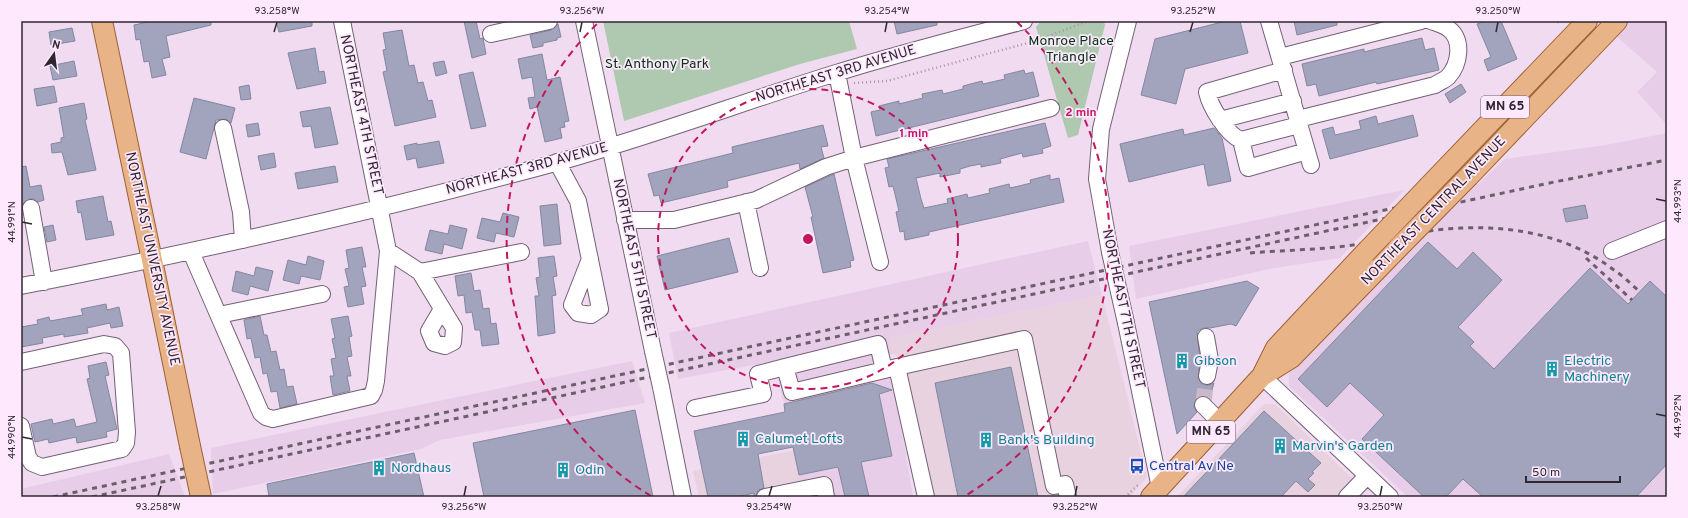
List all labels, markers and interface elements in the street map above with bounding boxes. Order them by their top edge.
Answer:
text: 93.258°W [254,5,300,18]
text: 93.256°W [560,5,604,18]
text: 93.254°W [864,5,910,18]
text: 93.252°W [1170,5,1216,18]
text: 93.250°W [1475,5,1521,18]
street label: NORTHEAST 4TH STREET [336,33,386,197]
park label: Monroe Place Triangle [1028,33,1114,66]
north arrow [34,34,74,74]
text: N [51,38,62,53]
street label: NORTHEAST 3RD AVENUE [754,41,918,107]
park label: St. Anthony Park [605,56,709,73]
road number: MN 65 [1481,96,1529,118]
text: 2 min [1065,105,1097,121]
text: 1 min [900,126,928,142]
street label: NORTHEAST CENTRAL AVENUE [1358,133,1510,289]
street label: NORTHEAST 3RD AVENUE [444,139,610,199]
street label: NORTHEAST UNIVERSITY AVENUE [121,151,183,367]
street label: NORTHEAST 5TH STREET [609,177,659,341]
text: 44.993°N [1672,179,1685,223]
text: 44.991°N [6,201,19,243]
street label: NORTHEAST 7TH STREET [1098,228,1148,390]
centre of rings [801,232,815,246]
building icon: Gibson [1173,352,1191,370]
place label: Gibson [1194,353,1237,370]
place label: Electric Machinery [1564,353,1630,386]
building icon: Electric Machinery [1543,360,1561,378]
text: 44.992°N [1672,394,1685,438]
text: 44.990°N [6,415,19,459]
road number: MN 65 [1187,421,1235,443]
building icon: Calumet Lofts [734,430,752,448]
place label: Calumet Lofts [755,431,843,448]
building icon: Bank's Building [977,431,995,449]
place label: Bank's Building [998,432,1095,449]
building icon: Marvin's Garden [1271,437,1289,455]
place label: Marvin's Garden [1292,438,1393,455]
bus stop icon: Central Av Ne [1128,457,1146,475]
place label: Central Av Ne [1149,458,1234,475]
scale bar [1526,458,1620,484]
building icon: Nordhaus [370,459,388,477]
place label: Nordhaus [391,460,451,477]
building icon: Odin [554,461,572,479]
place label: Odin [575,462,604,479]
text: 50 m [1532,465,1560,481]
text: 93.258°W [135,501,181,514]
text: 93.256°W [442,501,486,514]
text: 93.254°W [746,501,792,514]
text: 93.252°W [1052,501,1098,514]
text: 93.250°W [1357,501,1403,514]

